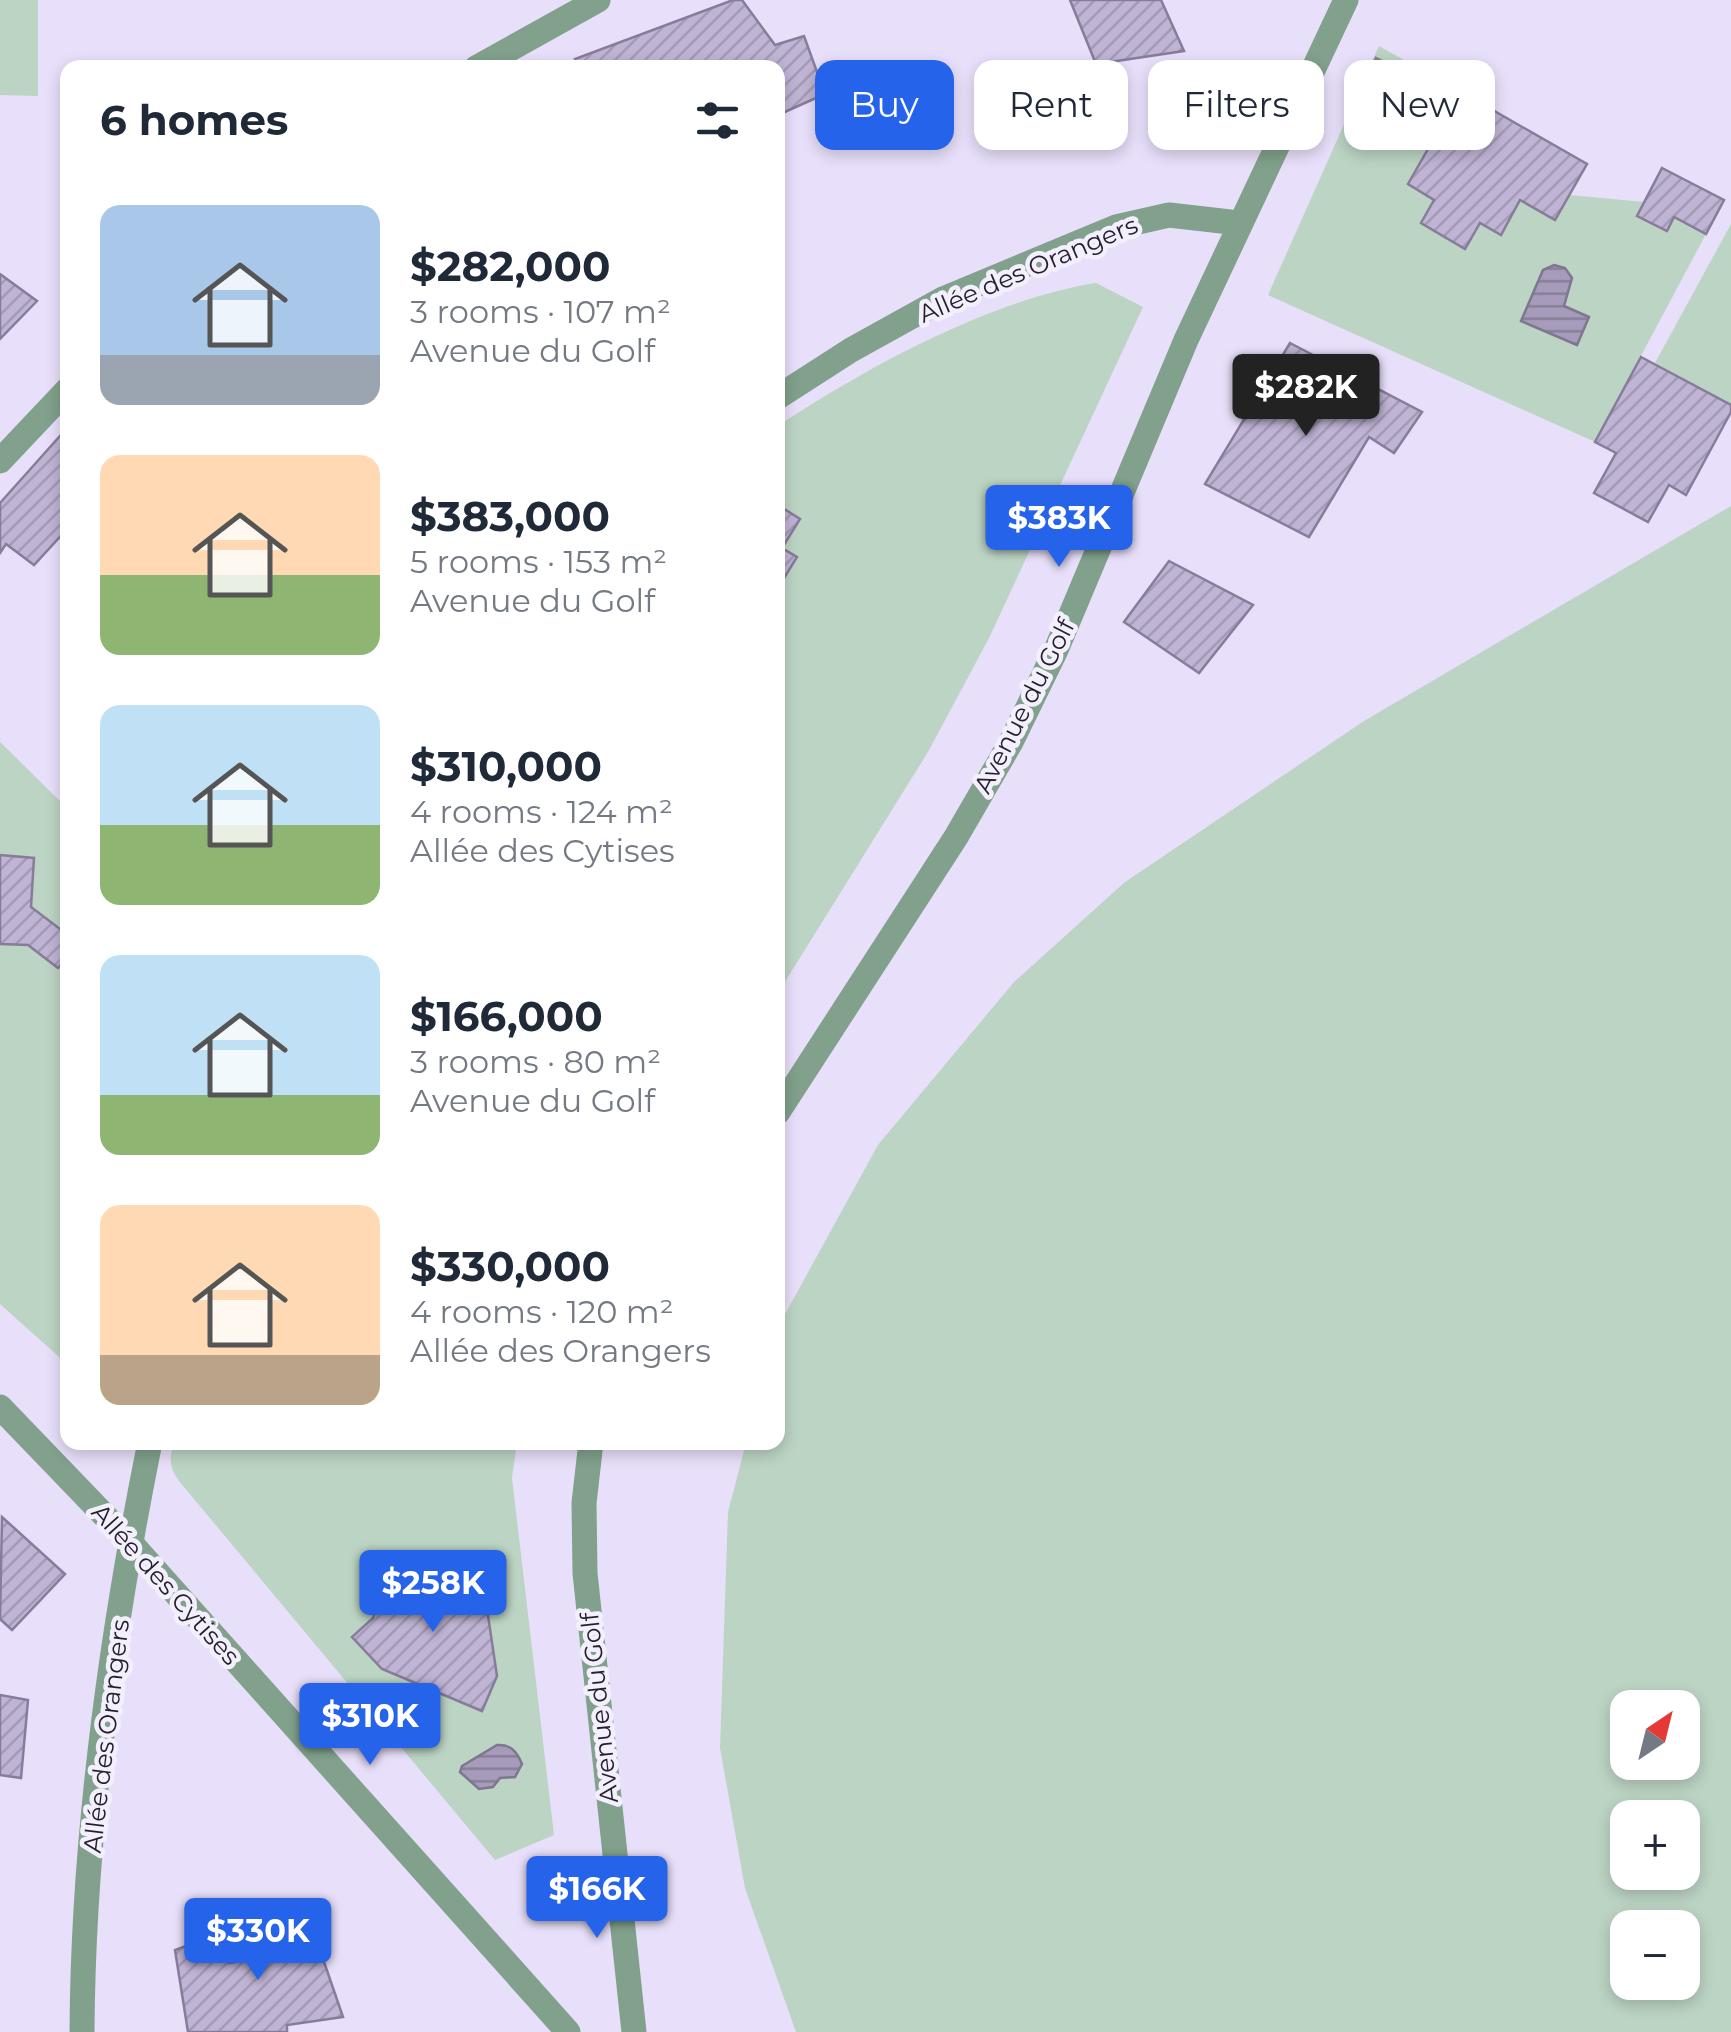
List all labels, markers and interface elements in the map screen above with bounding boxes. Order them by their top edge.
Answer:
chip: Buy [815,60,954,150]
chip: Rent [974,60,1128,150]
chip: Filters [1148,60,1324,150]
chip: New [1344,60,1495,150]
icon: filters [690,93,745,148]
text: 6 homes [100,94,288,146]
street label: Allée des Orangers [914,209,1142,329]
text: $282,000 [410,240,611,292]
icon: home [180,245,300,365]
text: 3 rooms · 107 m² [410,292,671,331]
text: Avenue du Golf [410,331,655,370]
pin: $282K [1236,354,1376,439]
text: $282K [1255,367,1357,406]
pin: $383K [989,485,1129,570]
text: $383,000 [410,490,610,542]
icon: home [180,495,300,615]
text: $383K [1008,498,1111,537]
text: 5 rooms · 153 m² [410,542,667,581]
text: Avenue du Golf [410,581,655,620]
street label: Avenue du Golf [967,613,1082,798]
text: $310,000 [410,740,602,792]
icon: home [180,745,300,865]
text: 4 rooms · 124 m² [410,792,673,831]
text: Allée des Cytises [410,831,675,870]
text: $166,000 [410,990,603,1042]
icon: home [180,995,300,1115]
text: 3 rooms · 80 m² [410,1042,661,1081]
text: Avenue du Golf [410,1081,655,1120]
text: $330,000 [410,1240,610,1292]
icon: home [180,1245,300,1365]
text: 4 rooms · 120 m² [410,1292,673,1331]
text: Allée des Orangers [410,1331,711,1370]
street label: Allée des Cytises [86,1497,246,1671]
pin: $258K [363,1550,503,1635]
text: $258K [381,1563,485,1602]
street label: Avenue du Golf [574,1610,624,1805]
street label: Allée des Orangers [77,1618,135,1854]
pin: $310K [300,1683,440,1768]
north arrow [1610,1690,1700,1780]
map controls [1610,1690,1700,2000]
text: $310K [321,1696,419,1735]
button: + [1610,1800,1700,1890]
pin: $166K [527,1856,667,1941]
text: $166K [548,1869,646,1908]
pin: $330K [188,1898,328,1983]
button: − [1610,1910,1700,2000]
text: $330K [206,1911,310,1950]

